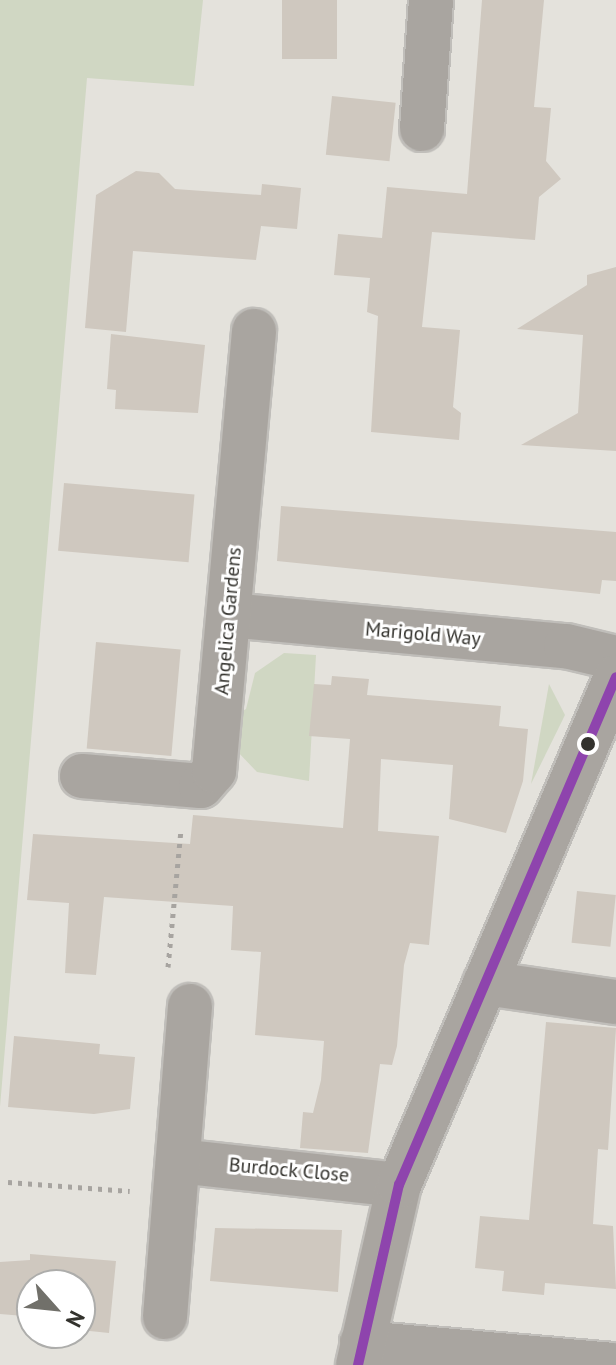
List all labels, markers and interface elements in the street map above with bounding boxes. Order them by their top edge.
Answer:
street label: Angelica Gardens [210,546,246,696]
street label: Marigold Way [364,617,482,651]
unlabelled marker [580,736,596,752]
street label: Burdock Close [228,1153,350,1187]
north arrow [16,1269,96,1349]
text: N [60,1306,91,1332]

